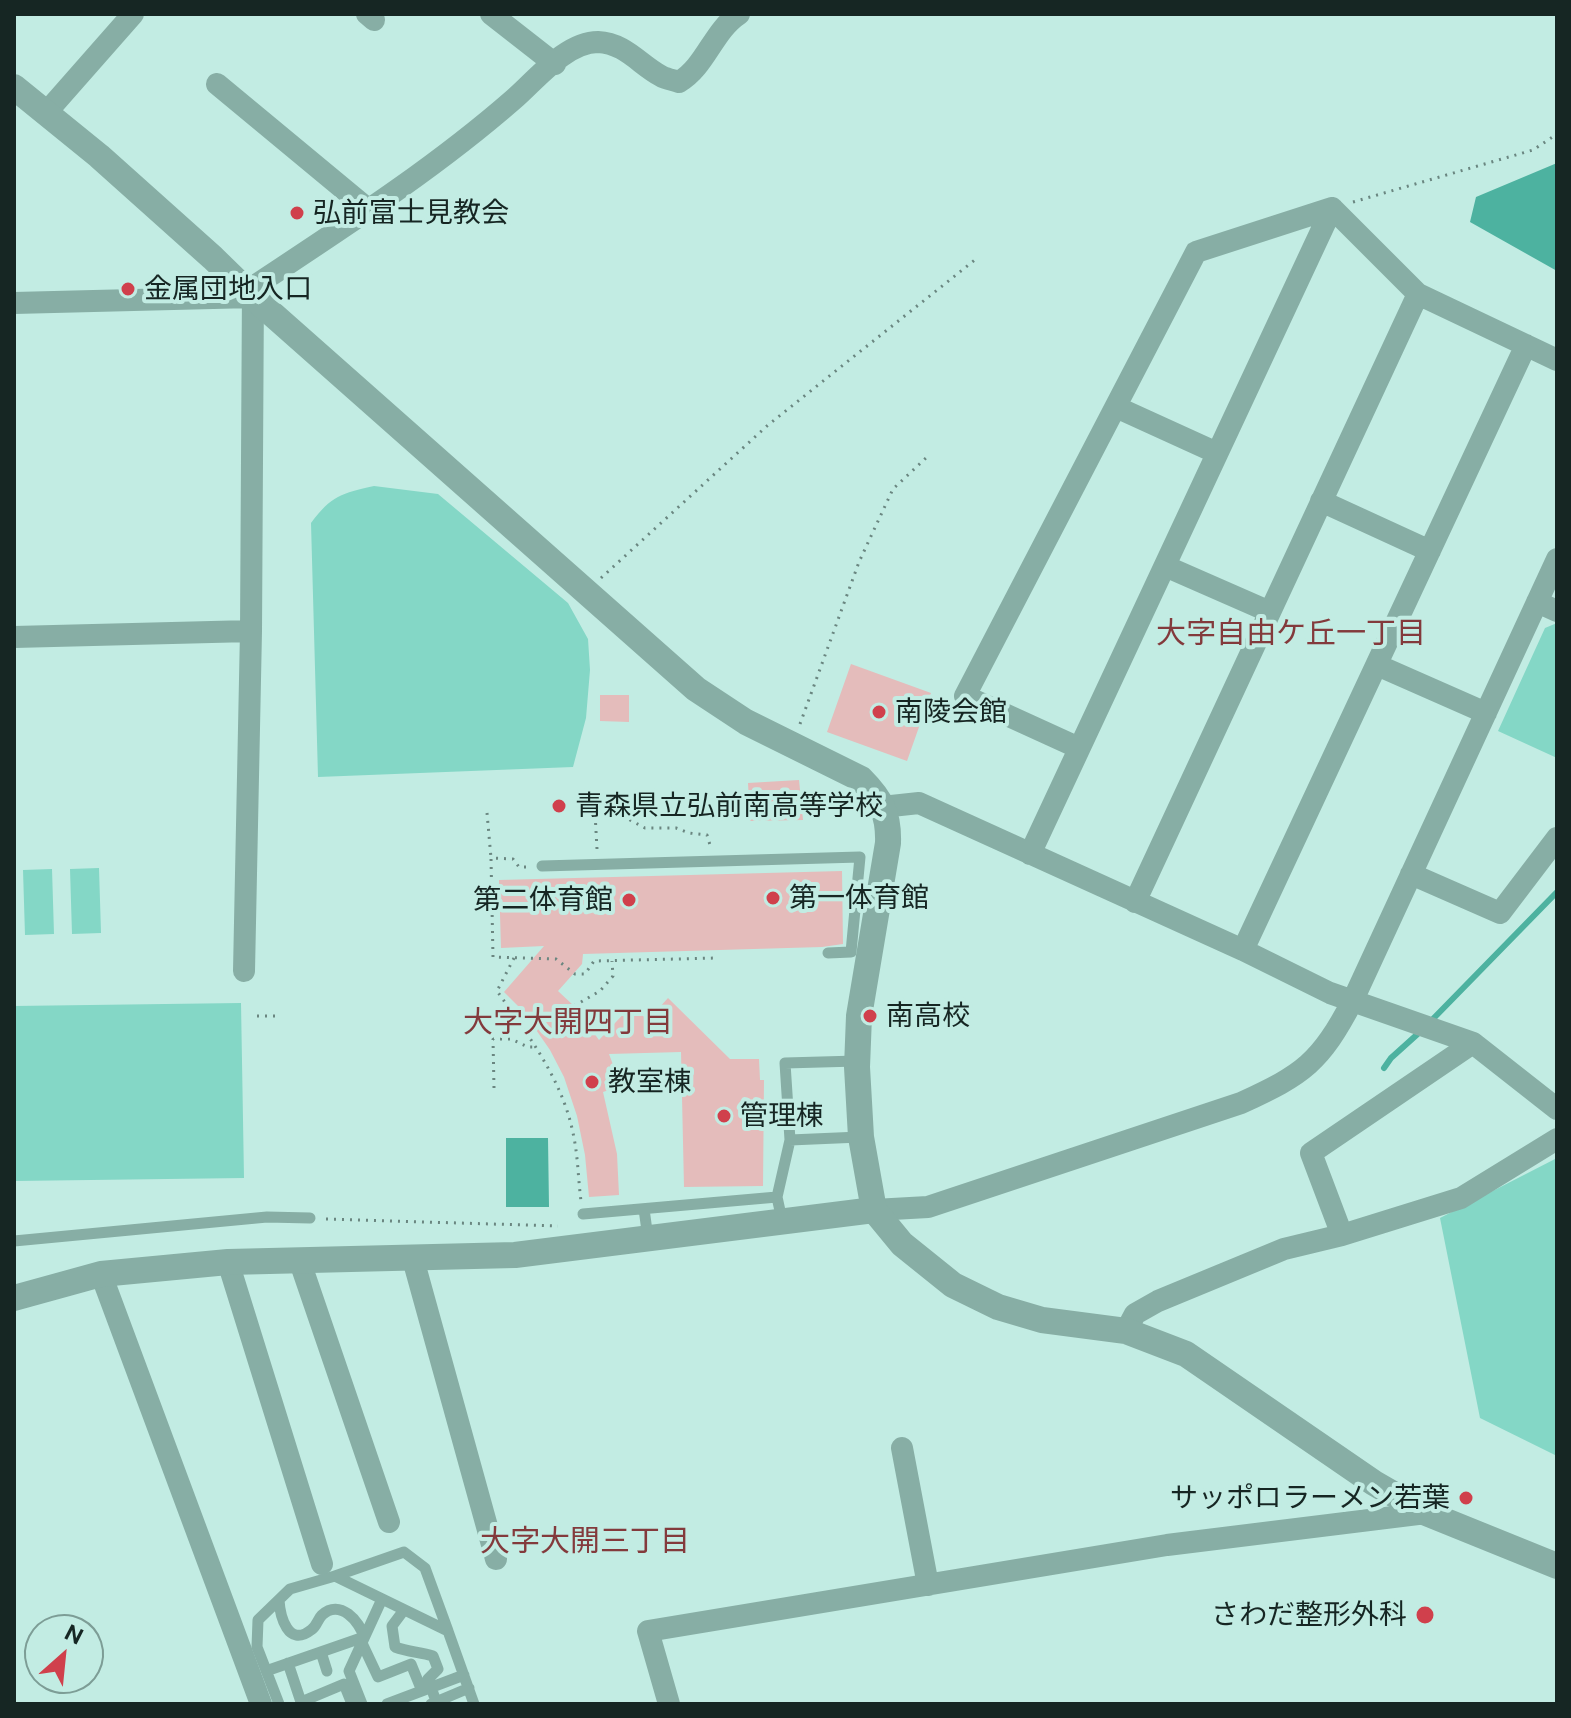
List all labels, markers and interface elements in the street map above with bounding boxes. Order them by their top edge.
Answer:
place label: 弘前富士見教会 [313,196,509,230]
marker: 弘前富士見教会 [288,204,306,222]
place label: 金属団地入口 [144,272,312,306]
marker: 金属団地入口 [119,280,137,298]
district label: 大字自由ケ丘一丁目 [1156,616,1426,652]
place label: 南陵会館 [895,695,1007,729]
marker: 南陵会館 [870,703,888,721]
place label: 青森県立弘前南高等学校 [575,789,883,823]
marker: 青森県立弘前南高等学校 [550,797,568,815]
place label: 第一体育館 [789,881,929,915]
place label: 第二体育館 [473,883,613,917]
marker: 第一体育館 [764,889,782,907]
marker: 第二体育館 [620,891,638,909]
place label: 南高校 [886,999,970,1033]
district label: 大字大開四丁目 [463,1005,673,1041]
marker: 南高校 [861,1007,879,1025]
place label: 教室棟 [608,1065,692,1099]
marker: 教室棟 [583,1073,601,1091]
place label: 管理棟 [740,1099,824,1133]
marker: 管理棟 [715,1107,733,1125]
place label: サッポロラーメン若葉 [1170,1481,1450,1515]
marker: サッポロラーメン若葉 [1457,1489,1475,1507]
district label: 大字大開三丁目 [480,1524,690,1560]
place label: さわだ整形外科 [1211,1598,1407,1632]
marker: さわだ整形外科 [1414,1604,1436,1626]
north arrow [24,1614,104,1694]
text: N [60,1619,88,1650]

